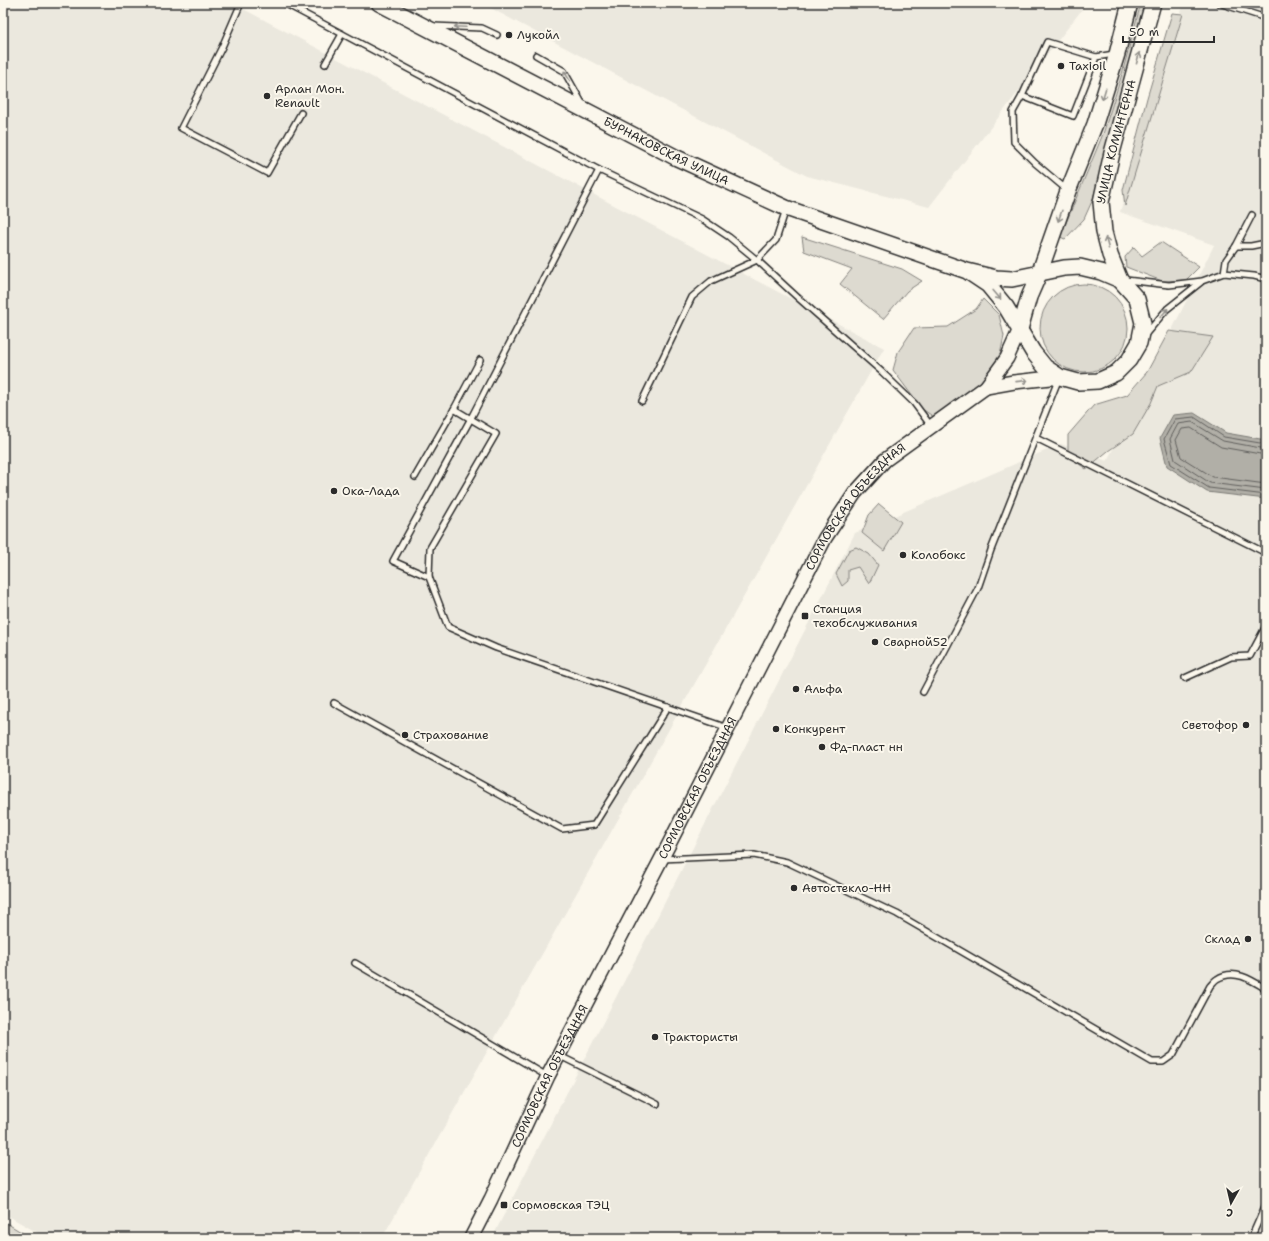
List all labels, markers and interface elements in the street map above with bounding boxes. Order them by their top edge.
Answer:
scale bar [1123,18,1214,44]
one-way arrow [454,23,467,31]
text: 50 m [1129,24,1159,40]
place label: Лукойл [517,27,560,43]
marker: Лукойл [504,30,514,40]
one-way arrow [1135,52,1142,65]
place label: Taxioil [1069,58,1106,74]
marker: Taxioil [1056,61,1066,71]
one-way arrow [562,70,570,82]
street label: УЛИЦА КОМИНТЕРНА [1093,77,1140,205]
place label: Арлан Мон. Renault [275,81,345,111]
one-way arrow [1100,88,1107,101]
marker: Арлан Мон. Renault [262,91,272,101]
street label: БУРНАКОВСКАЯ УЛИЦА [601,113,732,189]
one-way arrow [1055,210,1063,222]
one-way arrow [1103,237,1110,250]
one-way arrow [992,290,1001,300]
one-way arrow [1159,308,1168,319]
one-way arrow [1016,377,1029,384]
street label: СОРМОВСКАЯ ОБЪЕЗДНАЯ [802,440,909,573]
place label: Ока-Лада [342,483,400,499]
marker: Ока-Лада [329,486,339,496]
place label: Колобокс [911,547,966,563]
marker: Колобокс [898,550,908,560]
place label: Станция техобслуживания [813,601,917,631]
marker: Станция техобслуживания [800,611,810,621]
place label: Сварной52 [883,634,948,650]
marker: Сварной52 [870,637,880,647]
place label: Альфа [804,681,843,697]
marker: Альфа [791,684,801,694]
street label: СОРМОВСКАЯ ОБЪЕЗДНАЯ [655,714,740,862]
place label: Светофор [1182,717,1238,733]
marker: Светофор [1241,720,1251,730]
place label: Конкурент [784,721,846,737]
marker: Конкурент [771,724,781,734]
place label: Страхование [413,727,489,743]
marker: Страхование [400,730,410,740]
place label: Фд-пласт нн [830,739,903,755]
marker: Фд-пласт нн [817,742,827,752]
place label: Автостекло-НН [802,880,891,896]
marker: Автостекло-НН [789,883,799,893]
place label: Склад [1204,931,1240,947]
marker: Склад [1243,934,1253,944]
street label: СОРМОВСКАЯ ОБЪЕЗДНАЯ [508,1002,592,1150]
place label: Трактористы [663,1029,738,1045]
marker: Трактористы [650,1032,660,1042]
north arrow [1211,1183,1251,1223]
place label: Сормовская ТЭЦ [512,1197,610,1213]
marker: Сормовская ТЭЦ [499,1200,509,1210]
text: С [1225,1204,1234,1220]

